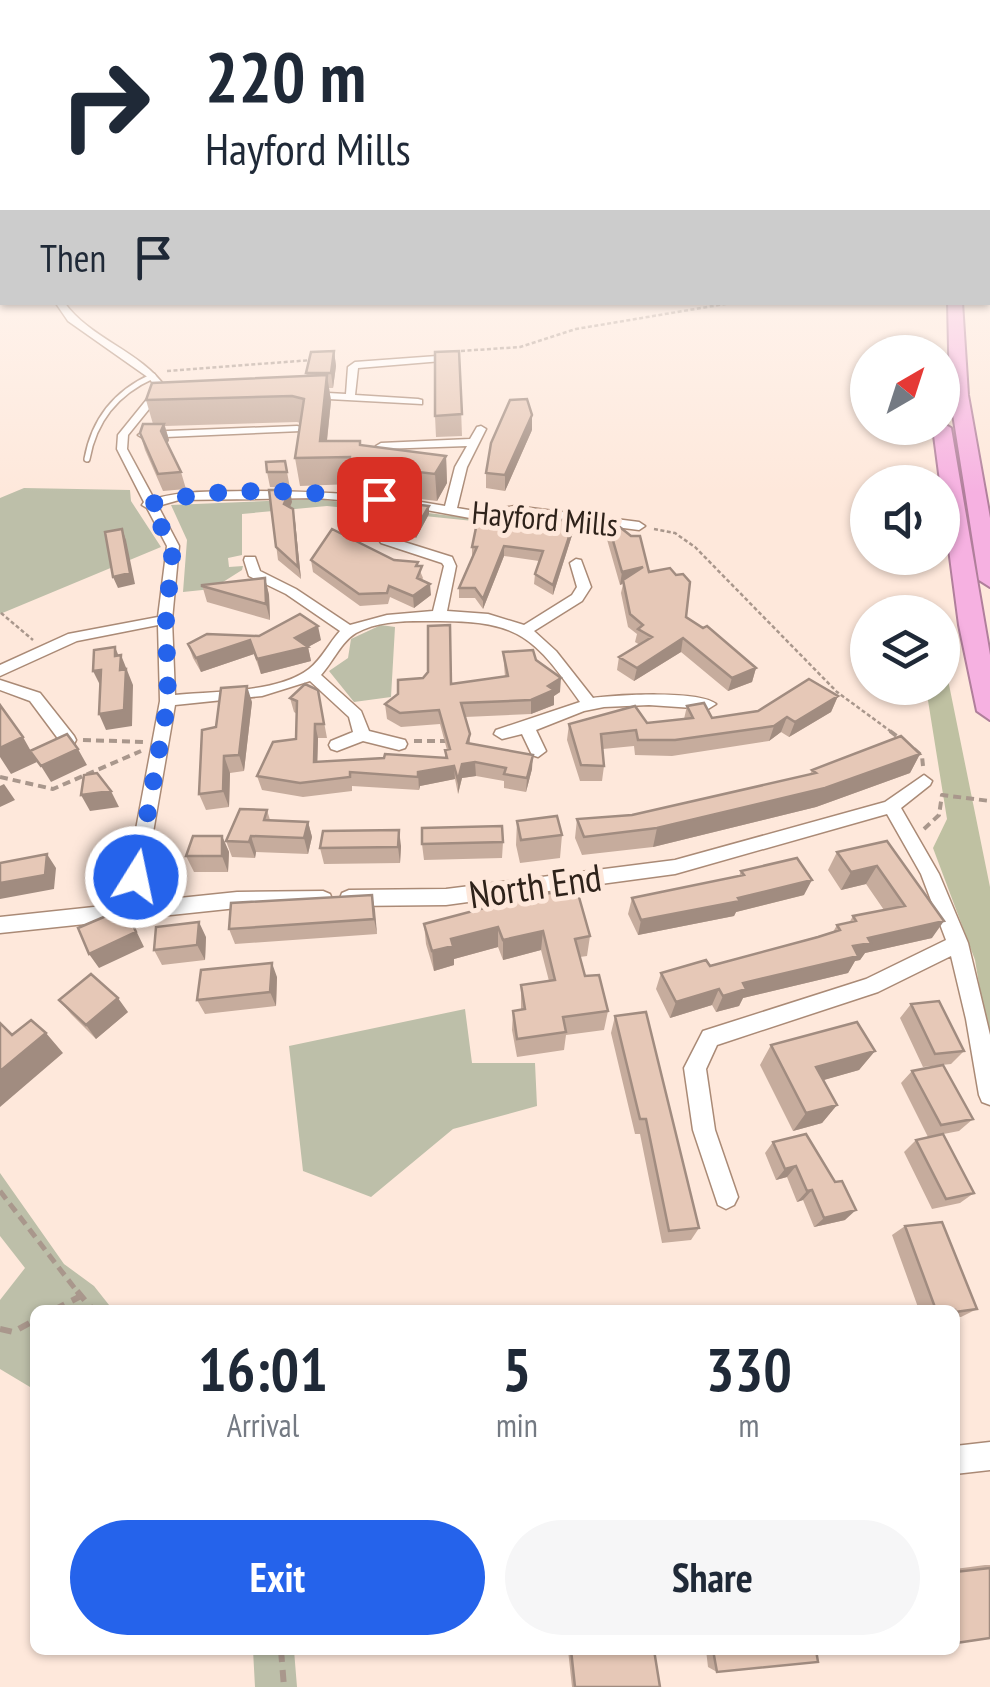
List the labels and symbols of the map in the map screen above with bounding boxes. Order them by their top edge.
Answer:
north arrow [850,335,960,445]
pin [337,457,422,542]
street label: Hayford Mills [470,491,620,545]
position arrow [84,825,188,929]
street label: North End [466,851,604,919]

